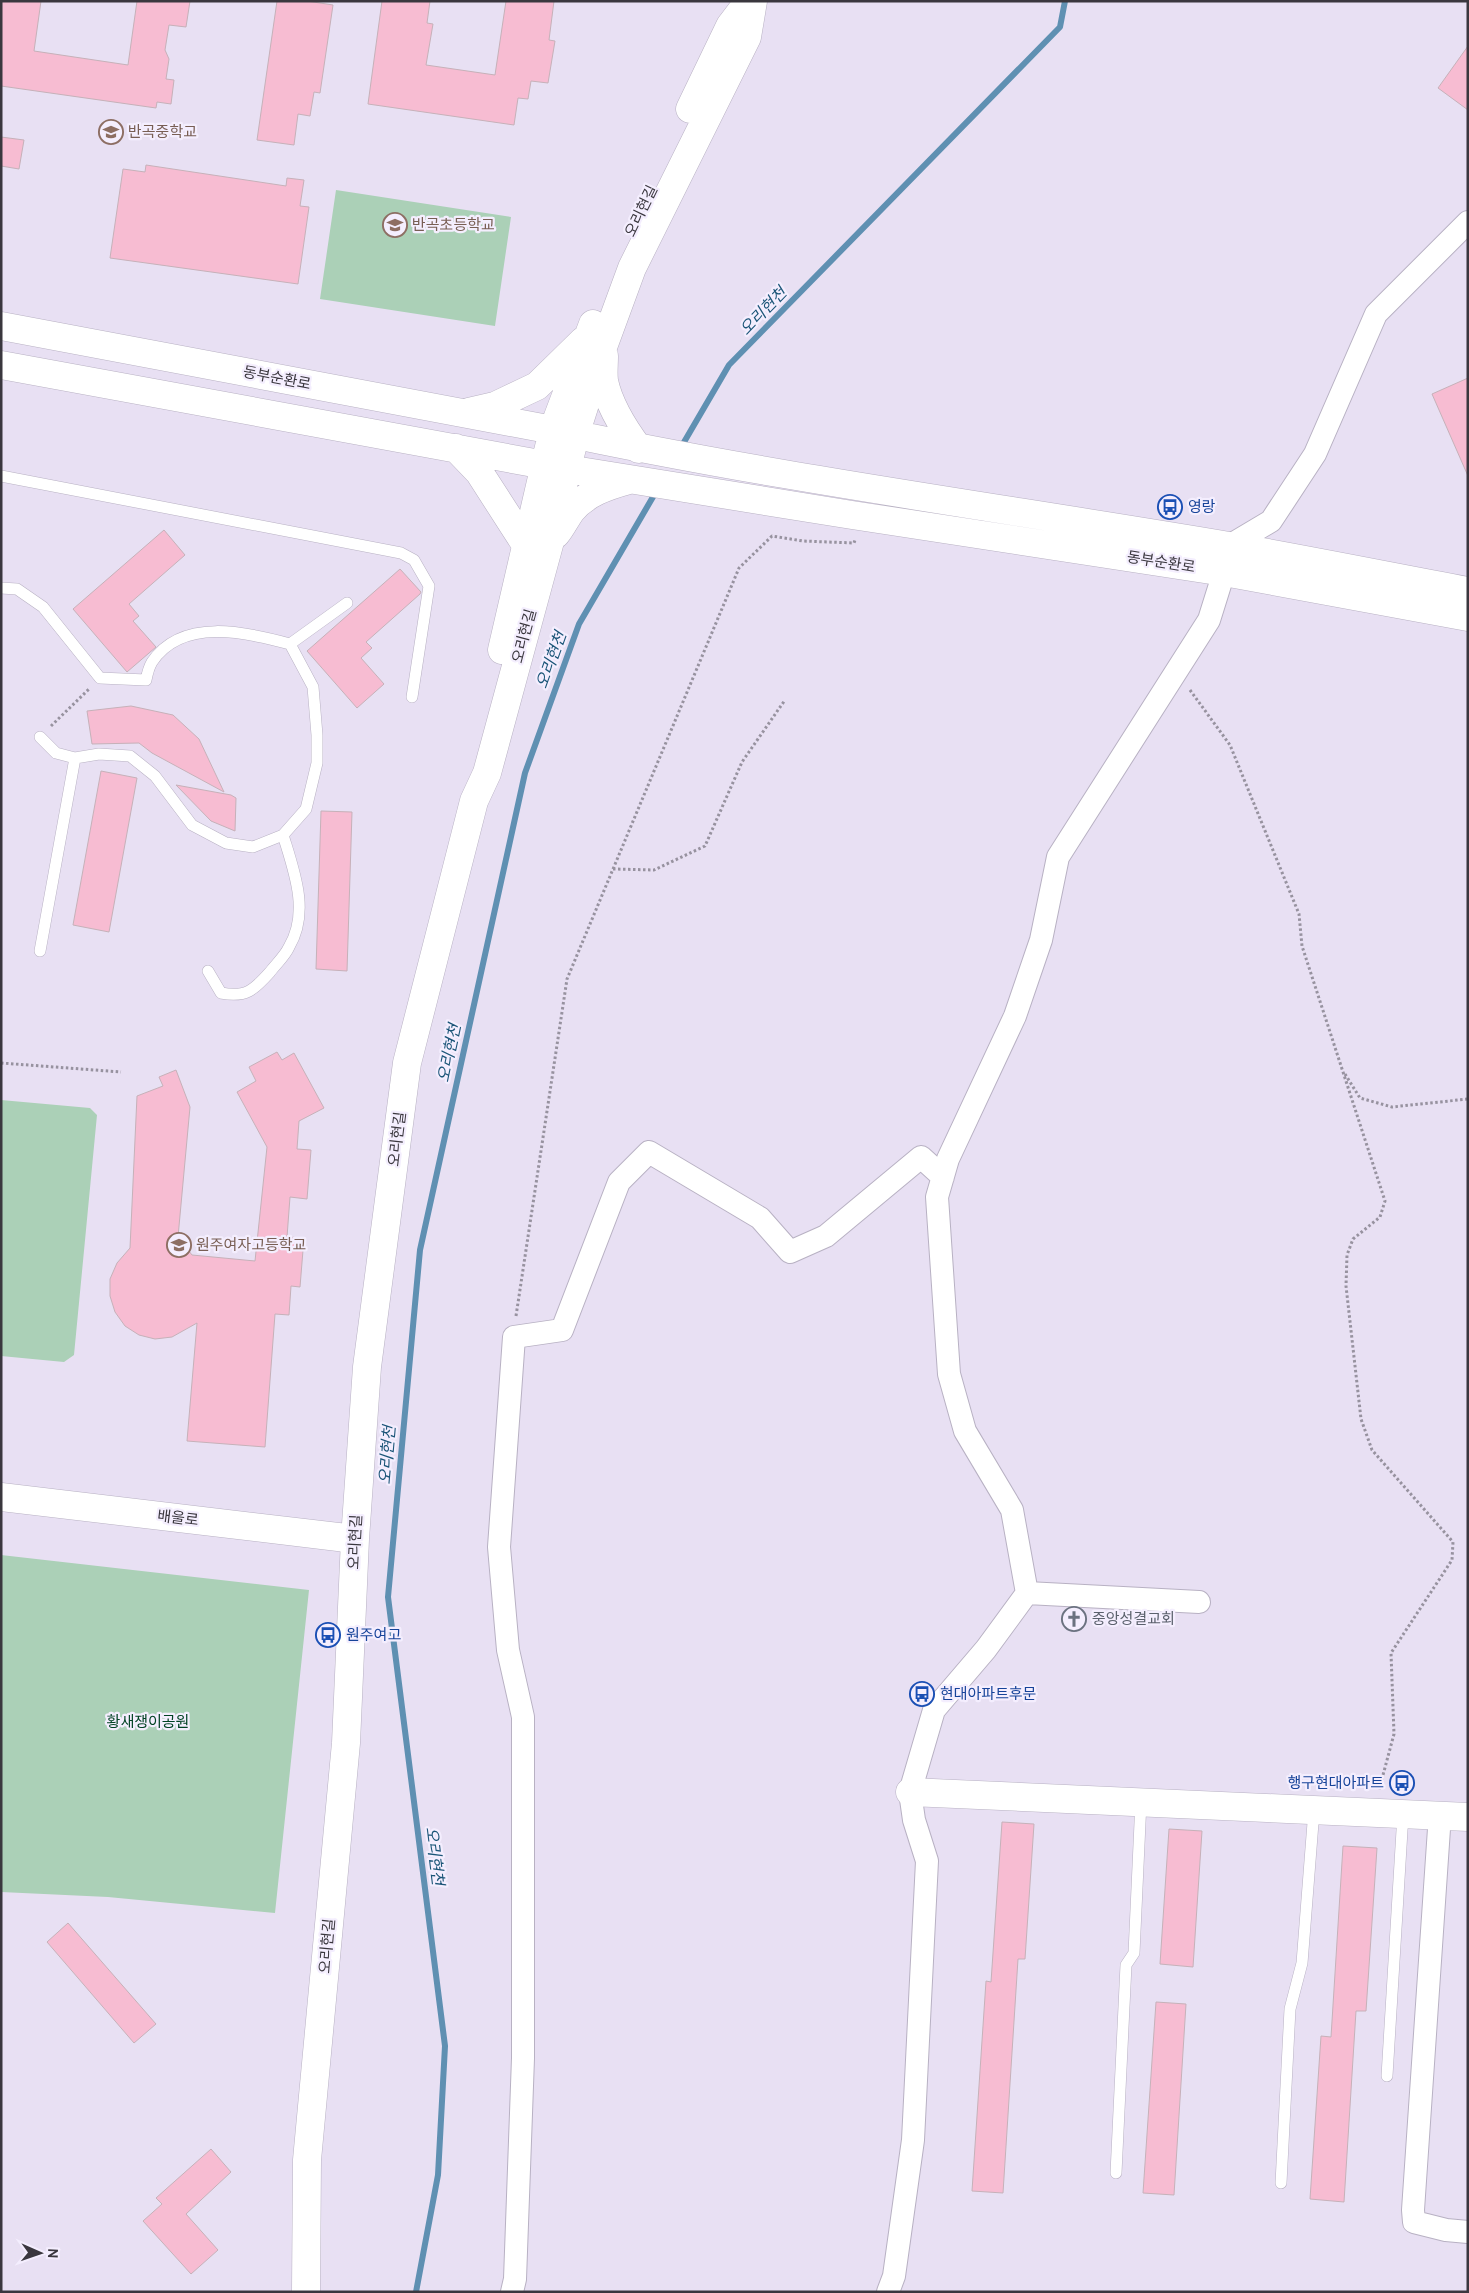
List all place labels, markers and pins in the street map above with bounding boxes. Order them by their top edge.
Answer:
school or university icon: 반곡중학교 [98,119,124,145]
place label: 반곡중학교 [128,123,197,141]
school or university icon: 반곡초등학교 [382,212,408,238]
place label: 반곡초등학교 [412,216,495,234]
bus stop icon: 영랑 [1157,494,1183,520]
place label: 영랑 [1188,498,1216,516]
school or university icon: 원주여자고등학교 [166,1232,192,1258]
place label: 원주여자고등학교 [196,1236,306,1254]
church icon: 중앙성결교회 [1061,1606,1087,1632]
place label: 중앙성결교회 [1092,1610,1175,1628]
bus stop icon: 원주여고 [315,1622,341,1648]
place label: 원주여고 [346,1626,401,1644]
bus stop icon: 현대아파트후문 [909,1681,935,1707]
place label: 현대아파트후문 [940,1685,1037,1703]
bus stop icon: 행구현대아파트 [1389,1770,1415,1796]
place label: 행구현대아파트 [1287,1774,1384,1792]

